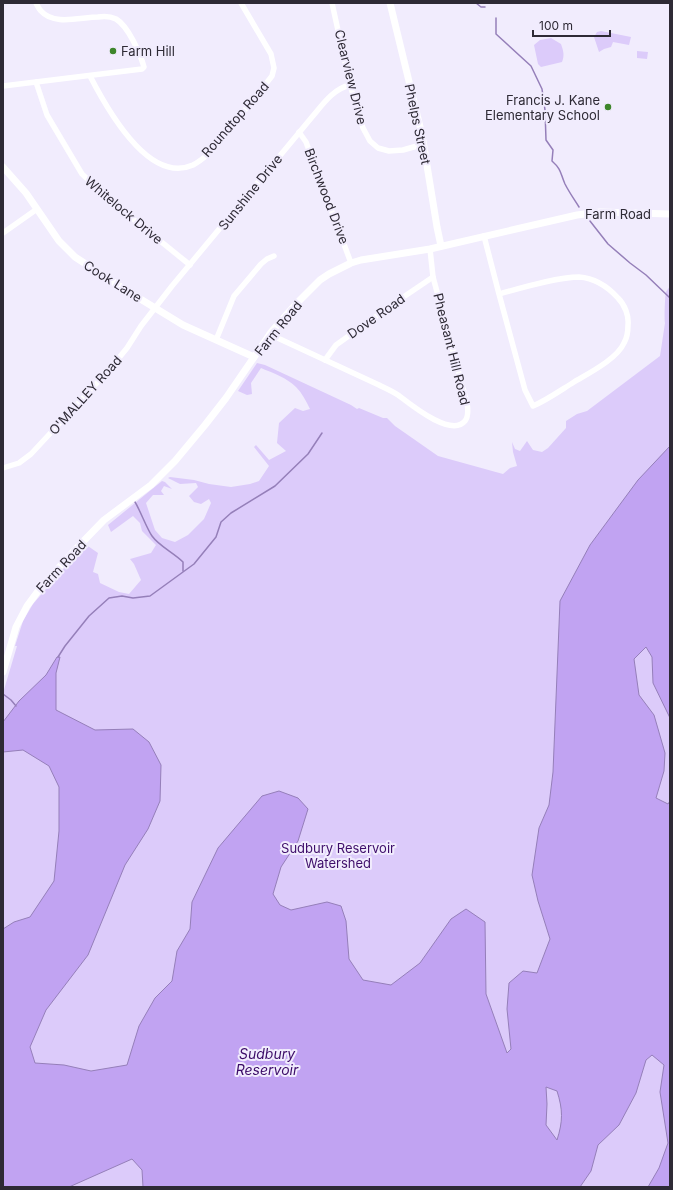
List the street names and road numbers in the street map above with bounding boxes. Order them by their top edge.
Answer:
street label: Clearview Drive [331,28,371,126]
street label: Roundtop Road [198,78,272,160]
street label: Phelps Street [402,82,434,166]
street label: Birchwood Drive [301,146,353,246]
street label: Sunshine Drive [215,151,285,233]
street label: Whitelock Drive [82,173,166,247]
street label: Farm Road [585,206,651,222]
street label: Cook Lane [81,257,145,305]
street label: Dove Road [344,290,408,342]
street label: Pheasant Hill Road [430,291,474,407]
street label: Farm Road [251,297,305,359]
street label: O'MALLEY Road [45,352,125,438]
street label: Farm Road [33,536,89,596]

